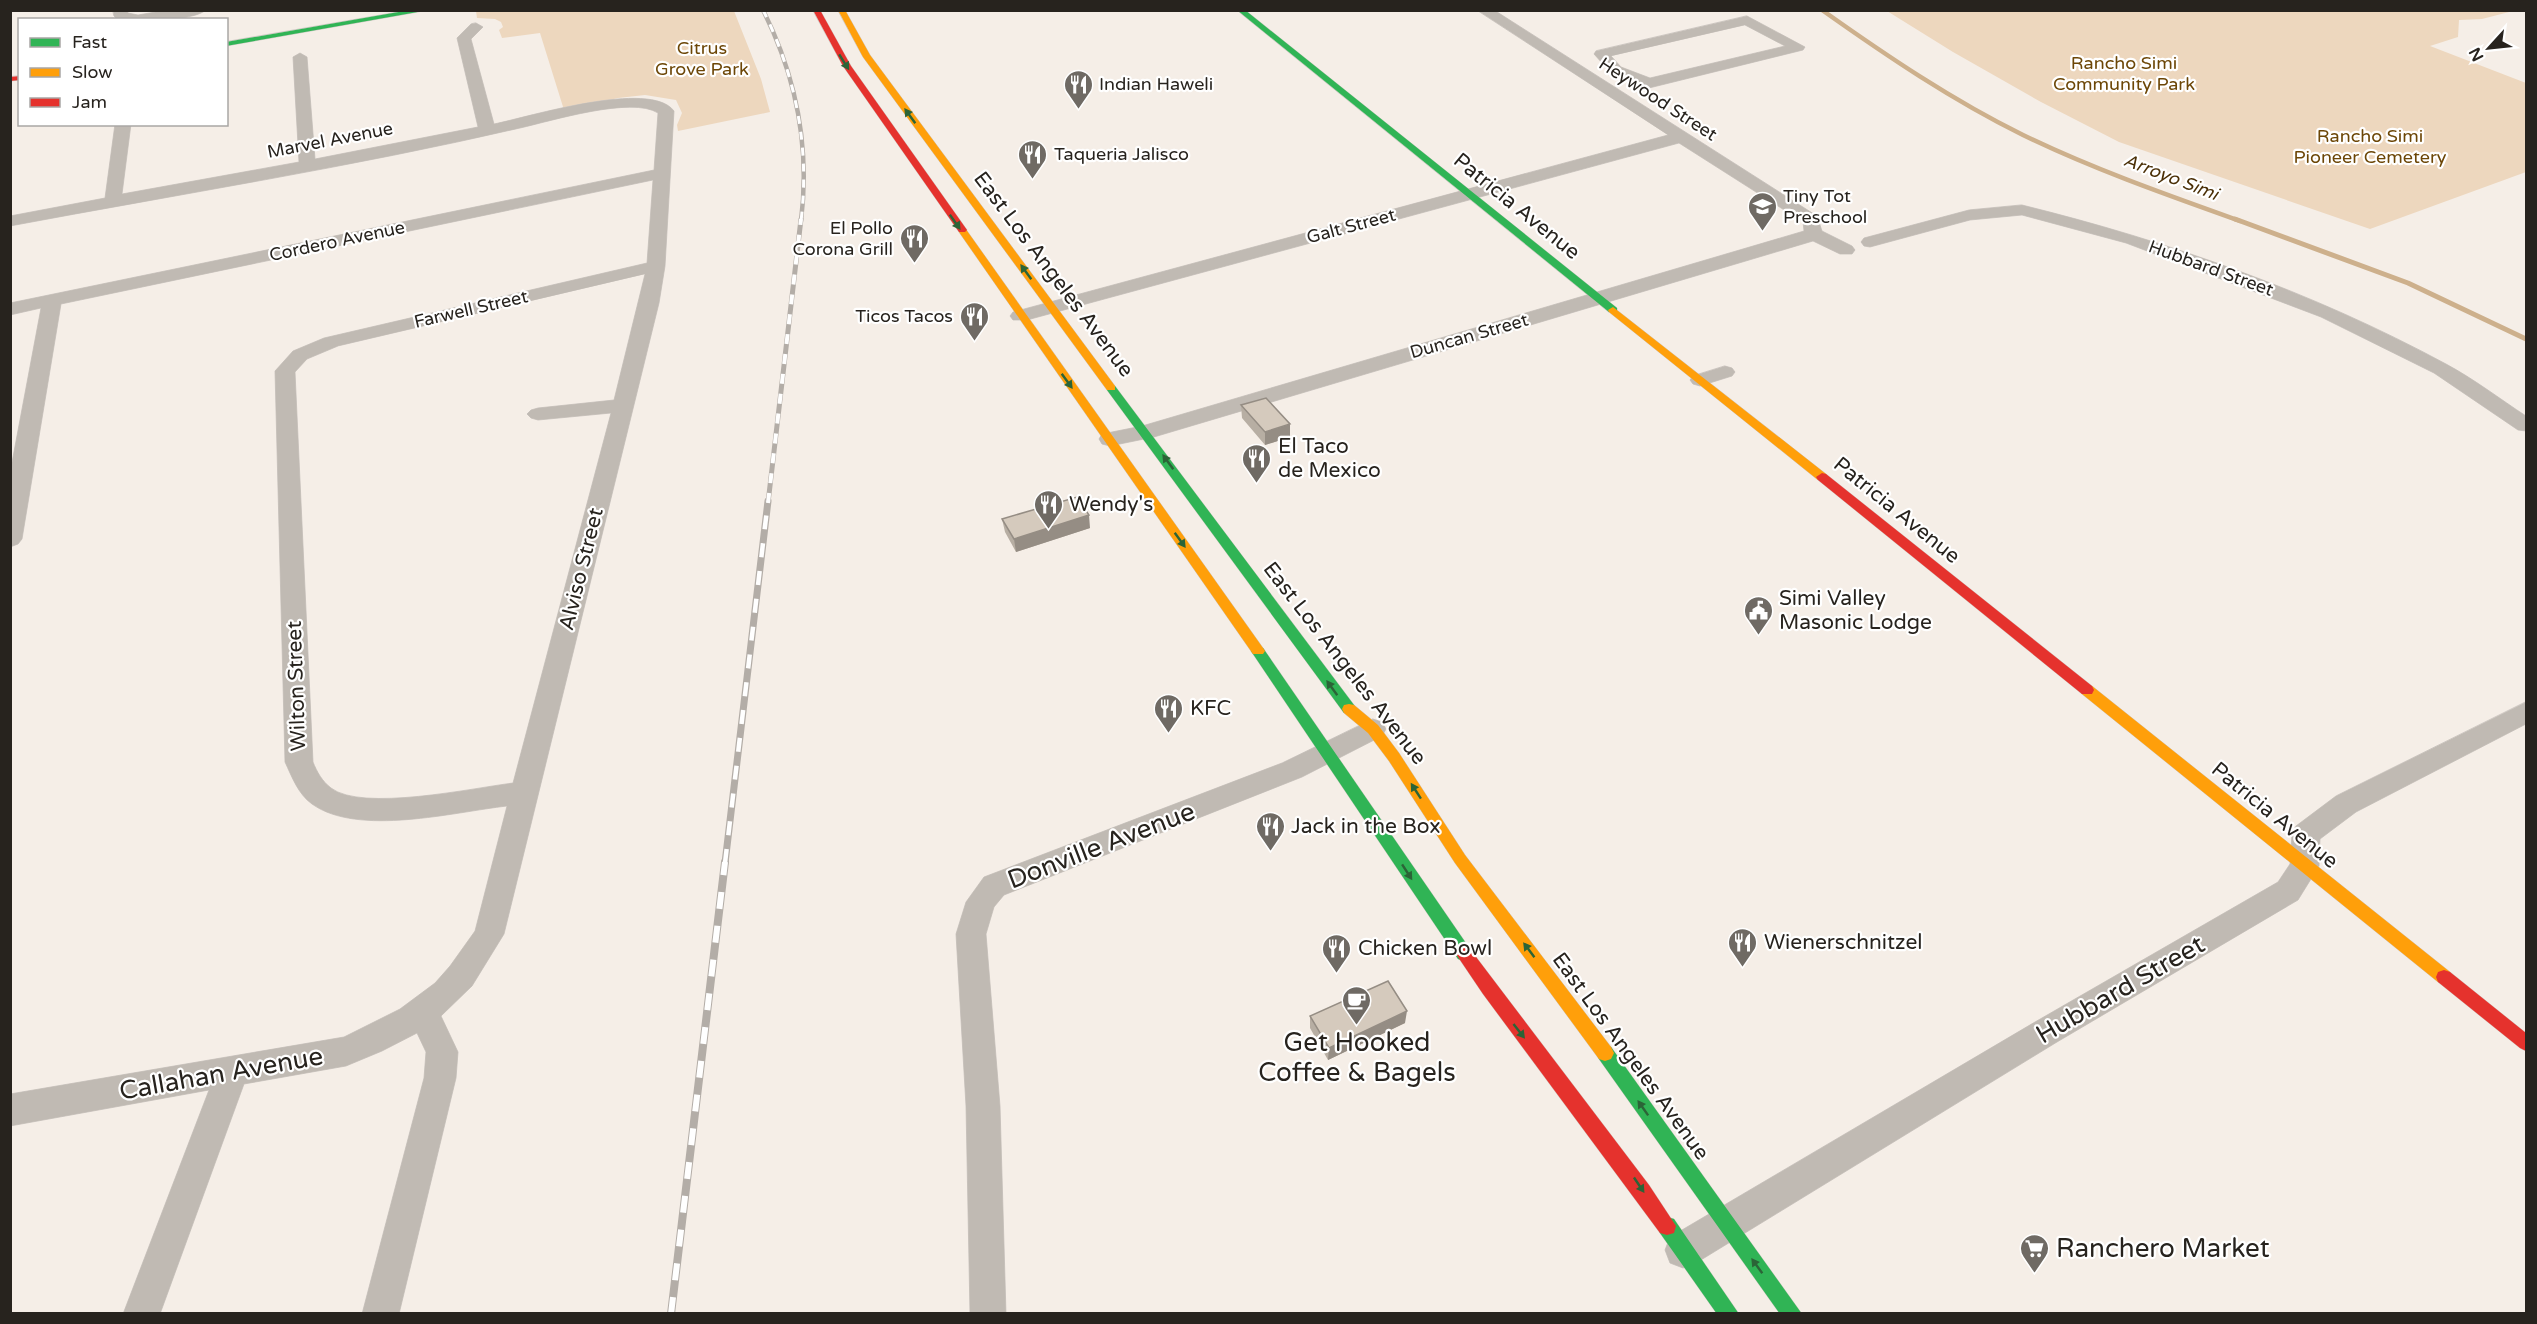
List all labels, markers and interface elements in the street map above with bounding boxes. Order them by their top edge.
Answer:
legend [18,18,228,126]
north arrow [2459,18,2519,78]
text: Fast [72,31,107,53]
park label: Citrus Grove Park [655,37,749,80]
text: N [2465,44,2488,65]
park label: Rancho Simi Community Park [2053,52,2195,95]
street label: Heywood Street [1595,53,1721,145]
one-way arrow [839,54,850,70]
text: Slow [72,61,113,83]
restaurant icon: Indian Haweli [1062,68,1094,110]
place label: Indian Haweli [1099,73,1213,95]
text: Jam [72,91,107,113]
one-way arrow [904,108,916,124]
street label: Marvel Avenue [265,117,395,163]
park label: Rancho Simi Pioneer Cemetery [2294,125,2447,168]
restaurant icon: Taqueria Jalisco [1017,138,1049,180]
place label: Taqueria Jalisco [1054,143,1189,165]
street label: Patricia Avenue [1448,148,1585,265]
water label: Arroyo Simi [2121,149,2224,206]
street label: East Los Angeles Avenue [968,167,1139,382]
place label: Tiny Tot Preschool [1783,185,1867,228]
school or university icon: Tiny Tot Preschool [1746,190,1778,232]
street label: Galt Street [1304,204,1398,248]
one-way arrow [949,214,960,230]
street label: Cordero Avenue [267,216,407,266]
place label: El Pollo Corona Grill [793,217,893,260]
restaurant icon: El Pollo Corona Grill [898,222,930,264]
street label: Hubbard Street [2146,235,2277,301]
one-way arrow [1020,265,1032,281]
street label: Farwell Street [412,285,530,333]
restaurant icon: Ticos Tacos [958,300,990,342]
place label: Ticos Tacos [855,305,953,327]
street label: Duncan Street [1407,309,1531,363]
one-way arrow [1061,373,1073,389]
place label: El Taco de Mexico [1278,434,1381,483]
restaurant icon: El Taco de Mexico [1241,442,1273,484]
street label: Patricia Avenue [1828,452,1965,569]
one-way arrow [1162,455,1174,471]
restaurant icon: Wendy's [1032,488,1064,530]
place label: Wendy's [1069,492,1153,517]
street label: Alviso Street [554,505,609,633]
one-way arrow [1174,532,1186,548]
street label: East Los Angeles Avenue [1258,557,1432,770]
place label: Simi Valley Masonic Lodge [1779,586,1932,635]
public building icon: Simi Valley Masonic Lodge [1742,594,1774,636]
street label: Wilton Street [282,620,311,752]
one-way arrow [1327,680,1339,695]
restaurant icon: KFC [1153,692,1185,734]
place label: KFC [1190,696,1231,721]
street label: Patricia Avenue [2206,757,2343,874]
one-way arrow [1411,783,1422,799]
street label: Donville Avenue [1003,795,1199,895]
restaurant icon: Jack in the Box [1254,810,1286,852]
place label: Jack in the Box [1291,814,1441,839]
one-way arrow [1401,864,1412,880]
restaurant icon: Wienerschnitzel [1727,926,1759,968]
street label: Hubbard Street [2030,929,2210,1050]
place label: Wienerschnitzel [1764,930,1923,955]
restaurant icon: Chicken Bowl [1321,932,1353,974]
place label: Chicken Bowl [1358,936,1492,961]
one-way arrow [1523,942,1535,958]
street label: East Los Angeles Avenue [1547,948,1714,1165]
cafe icon: Get Hooked Coffee & Bagels [1341,984,1373,1026]
one-way arrow [1512,1024,1524,1039]
place label: Get Hooked Coffee & Bagels [1258,1027,1456,1088]
street label: Callahan Avenue [117,1040,325,1107]
one-way arrow [1637,1101,1649,1117]
one-way arrow [1633,1177,1645,1193]
supermarket icon: Ranchero Market [2019,1232,2051,1274]
place label: Ranchero Market [2056,1233,2270,1264]
one-way arrow [1751,1259,1763,1275]

